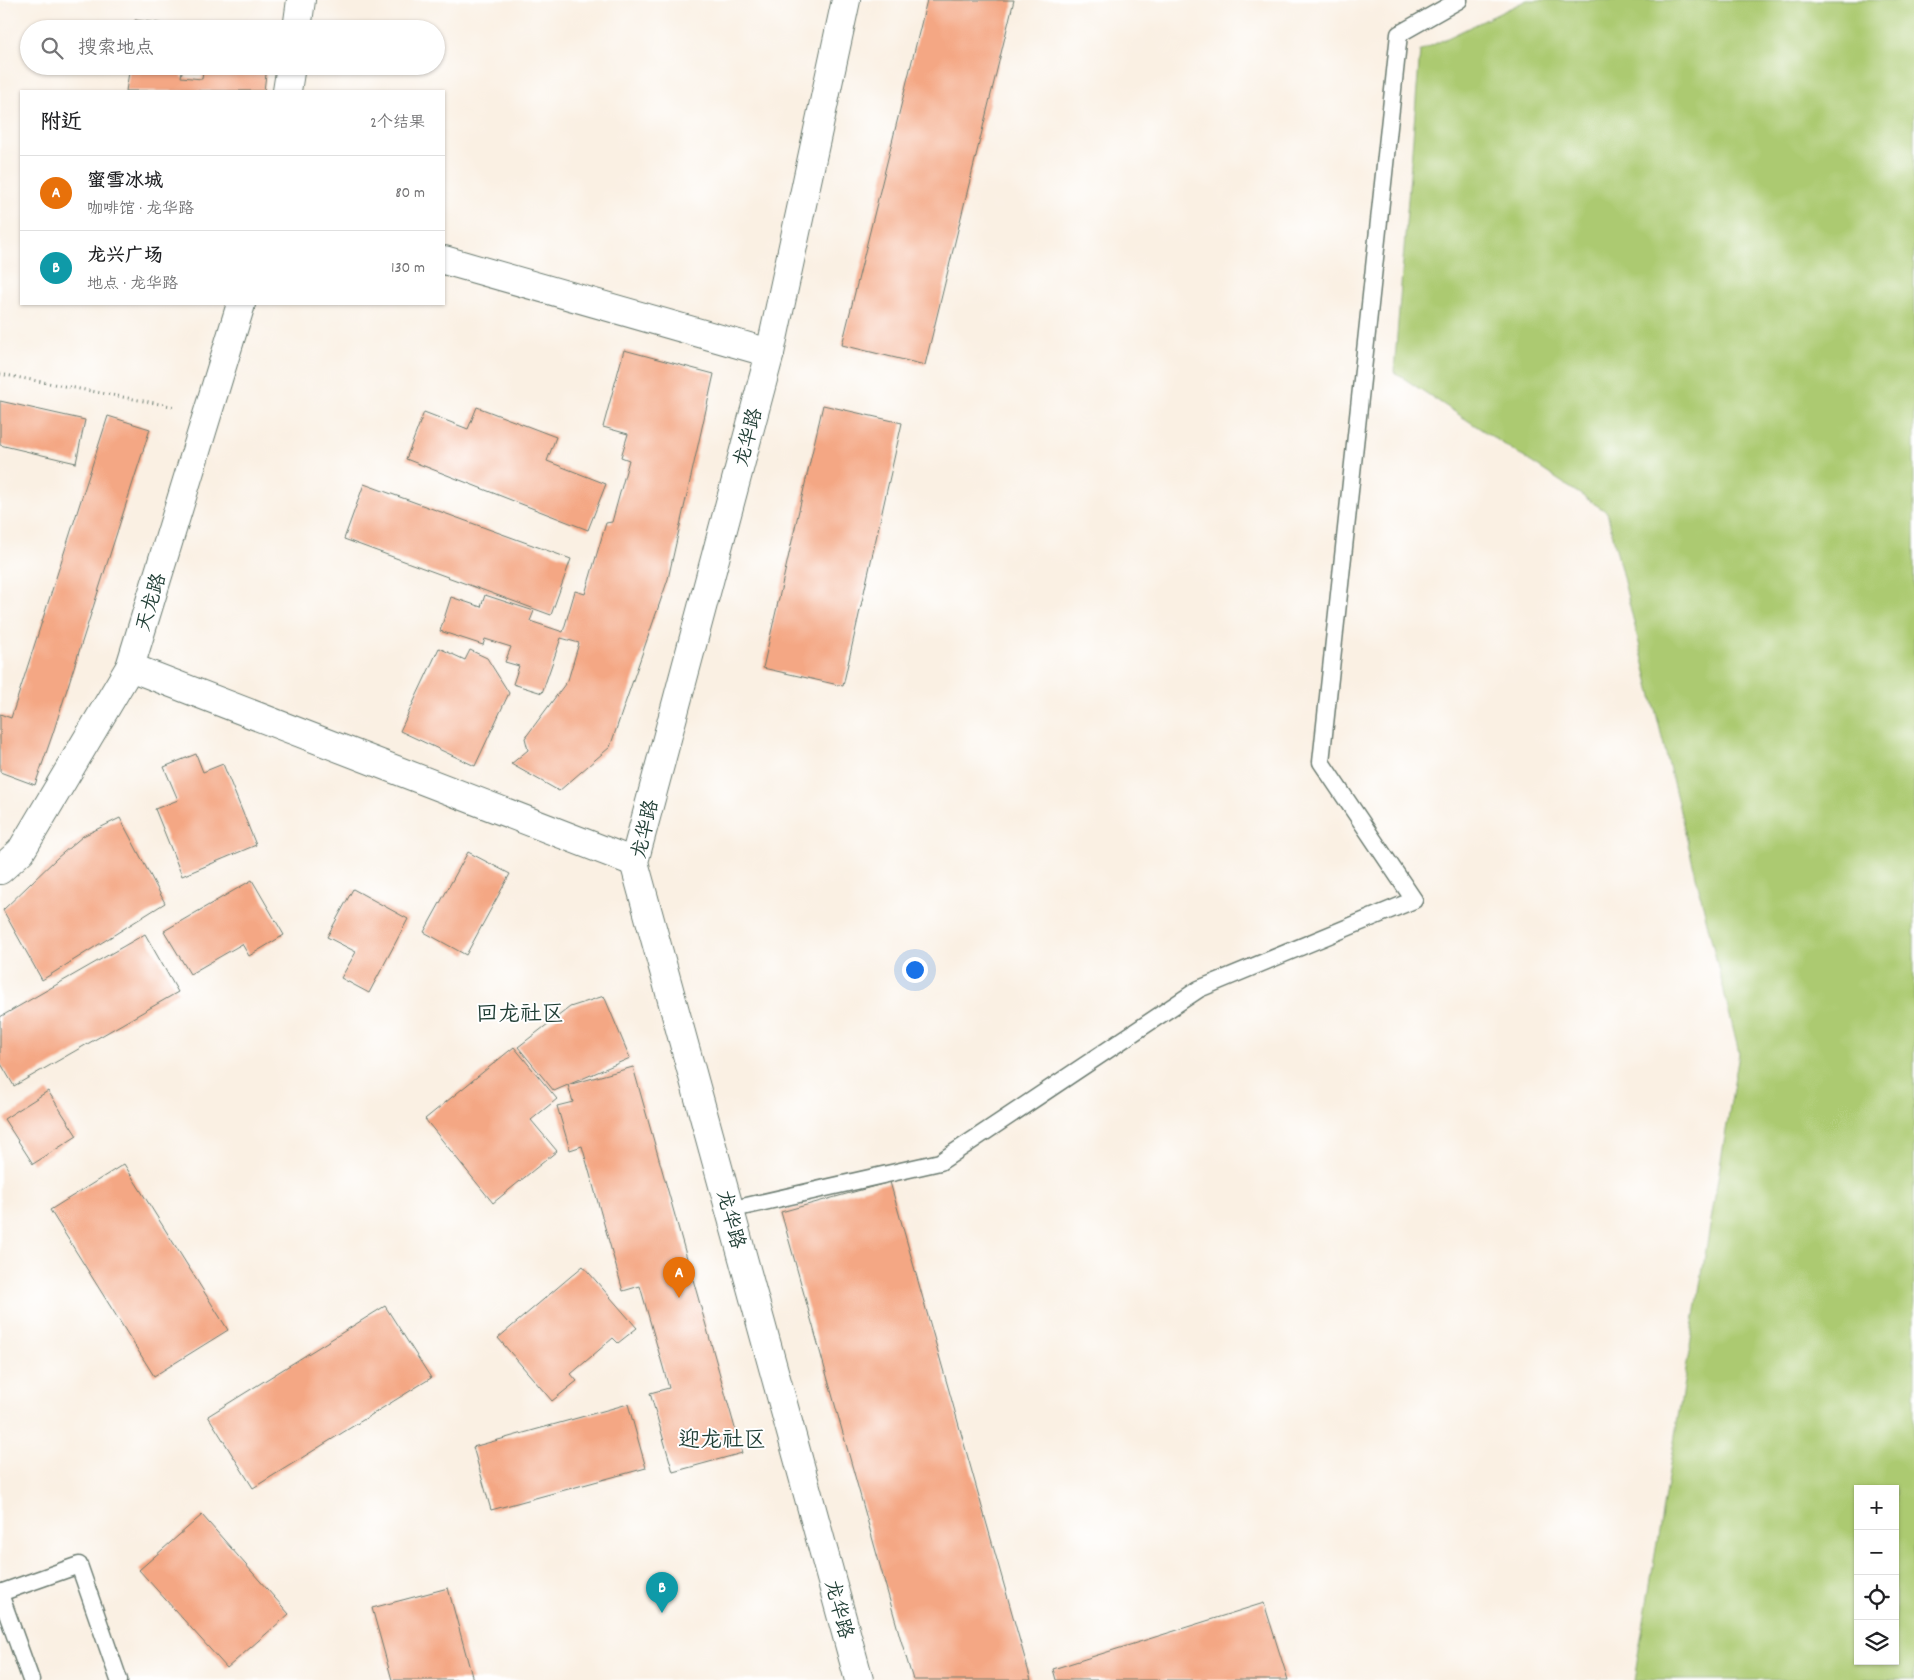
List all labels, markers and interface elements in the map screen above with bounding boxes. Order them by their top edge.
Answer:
search box [20,20,445,75]
icon: search [38,34,66,62]
text: 搜索地点 [78,36,154,63]
text: 附近 [40,109,82,139]
text: 2个结果 [370,112,425,135]
text: 蜜雪冰城 [87,169,163,196]
text: A [52,182,60,205]
text: 80 m [395,182,425,205]
text: 咖啡馆 · 龙华路 [87,198,194,221]
text: 龙兴广场 [87,244,163,271]
text: B [52,257,60,280]
text: 130 m [391,257,425,280]
text: 地点 · 龙华路 [87,273,178,296]
street label: 龙华路 [729,404,771,470]
street label: 天龙路 [131,569,175,636]
street label: 龙华路 [627,796,668,862]
your location [902,957,928,983]
district label: 回龙社区 [476,1000,564,1031]
street label: 龙华路 [708,1187,751,1253]
pin: A [663,1257,695,1298]
district label: 迎龙社区 [678,1426,766,1457]
map controls [1854,1485,1899,1665]
button: + [1854,1485,1899,1530]
button: − [1854,1530,1899,1575]
pin: B [646,1572,678,1613]
button: locate [1854,1575,1899,1620]
street label: 龙华路 [816,1577,859,1643]
button: layers [1854,1620,1899,1665]

